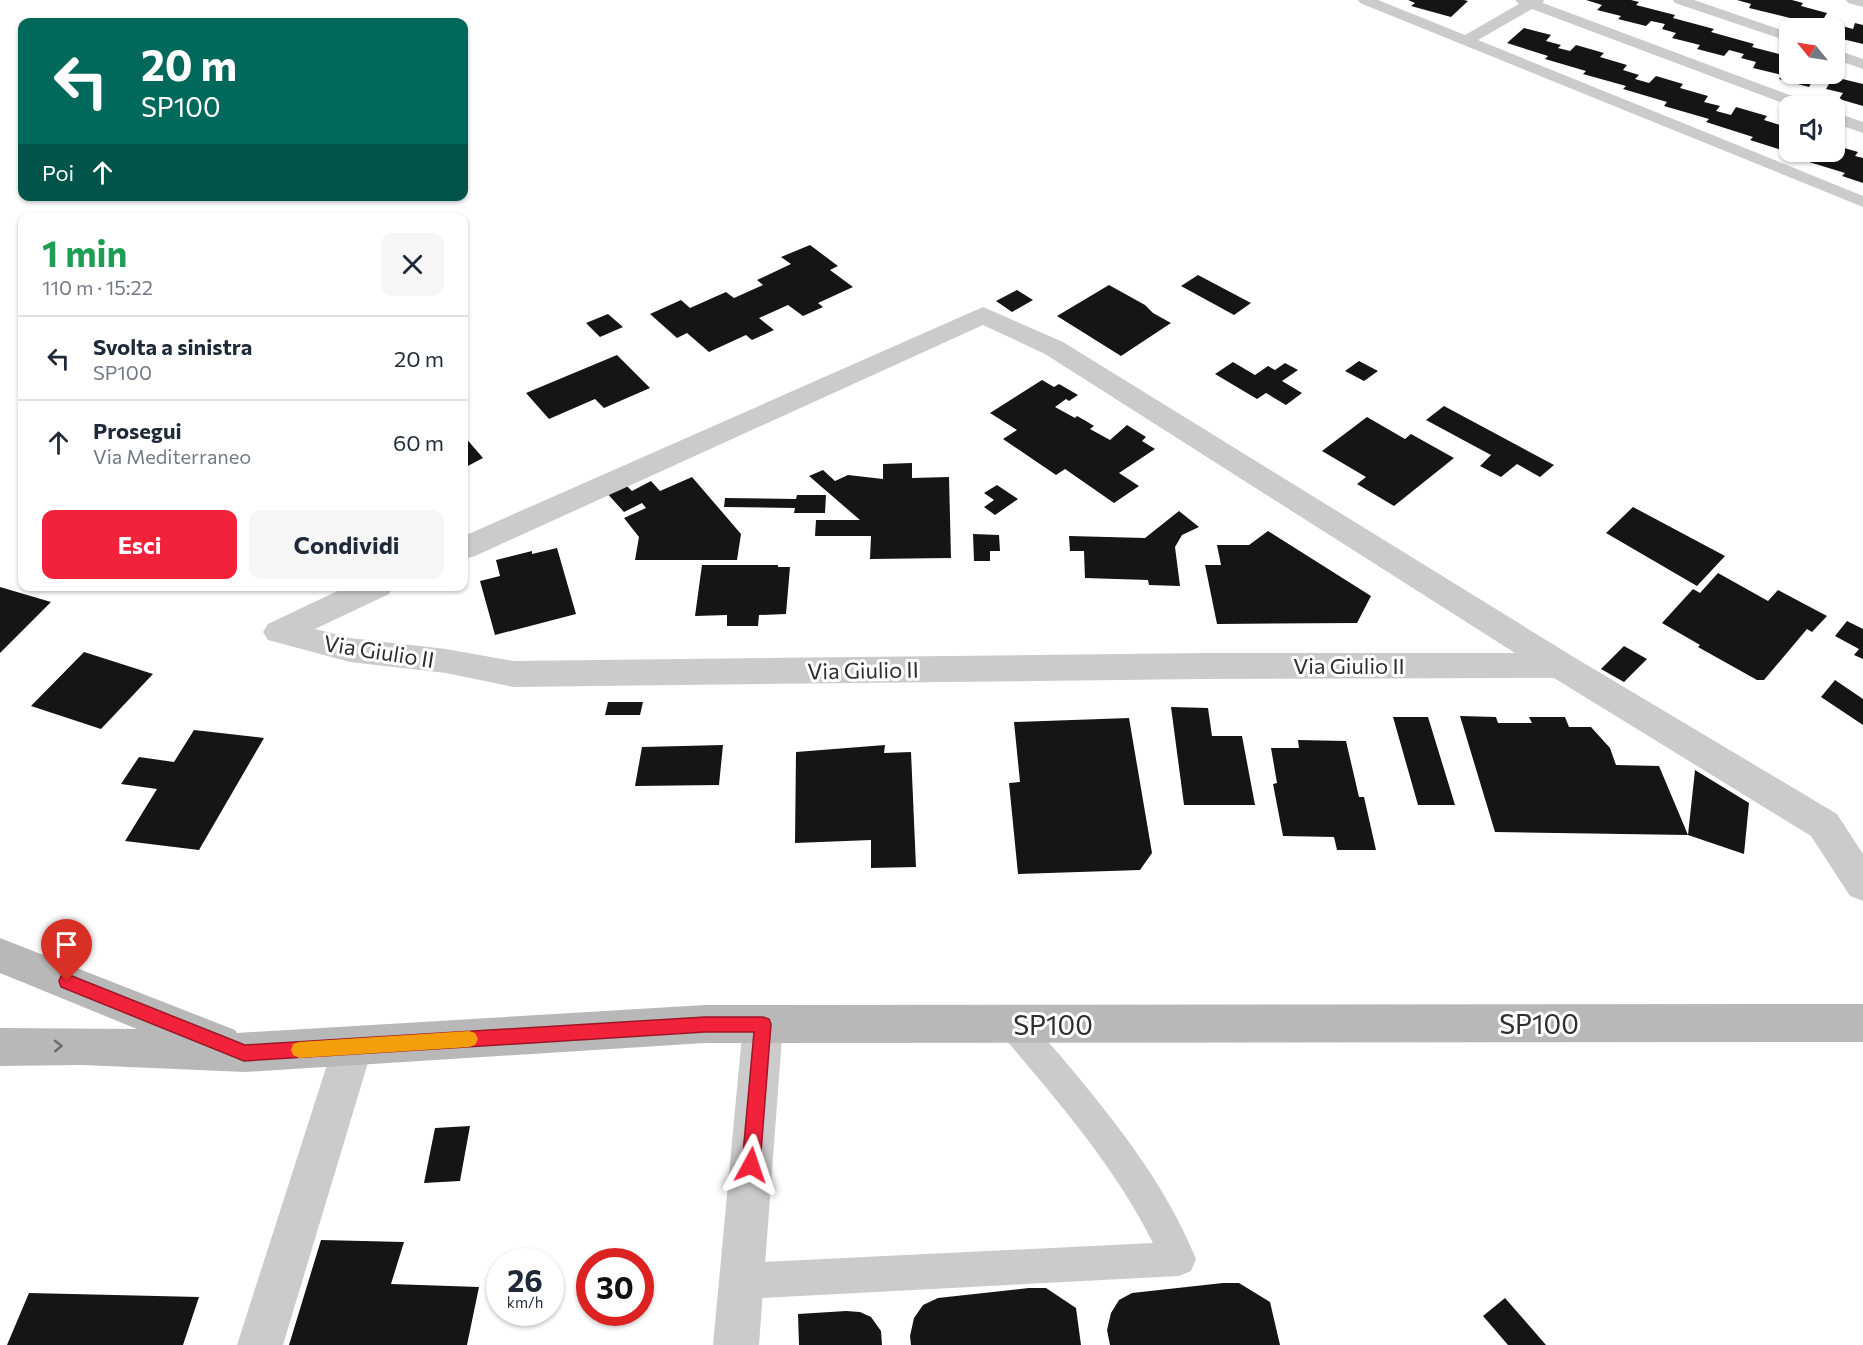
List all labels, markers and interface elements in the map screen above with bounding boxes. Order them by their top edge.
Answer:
north arrow [1779,18,1845,84]
map controls [1779,18,1845,162]
text: 20 m [141,38,237,90]
icon: left [42,42,120,120]
text: SP100 [141,90,221,123]
button: sound [1779,96,1845,162]
icon: ahead [86,156,119,189]
text: Poi [42,159,74,186]
text: 1 min [42,230,127,274]
button: close [381,233,444,296]
text: 110 m · 15:22 [42,275,153,299]
text: Svolta a sinistra [93,333,252,360]
icon: left [42,342,75,375]
text: 20 m [394,345,444,372]
text: SP100 [93,360,152,384]
text: Prosegui [93,417,182,444]
icon: ahead [42,426,75,459]
text: 60 m [393,429,444,456]
text: Via Mediterraneo [93,444,251,468]
button: Esci [42,510,237,579]
button: Condividi [249,510,444,579]
street label: Via Giulio II [322,629,436,673]
street label: Via Giulio II [1293,652,1405,679]
street label: Via Giulio II [807,656,919,684]
pin [41,919,92,981]
icon: arrive [50,928,83,961]
street label: SP100 [1499,1007,1579,1040]
street label: SP100 [1013,1008,1093,1041]
one-way arrow [54,1040,63,1052]
position arrow [719,1133,783,1197]
speed limit sign: 30 [576,1248,654,1326]
text: 26 [507,1261,543,1298]
text: km/h [507,1293,543,1311]

